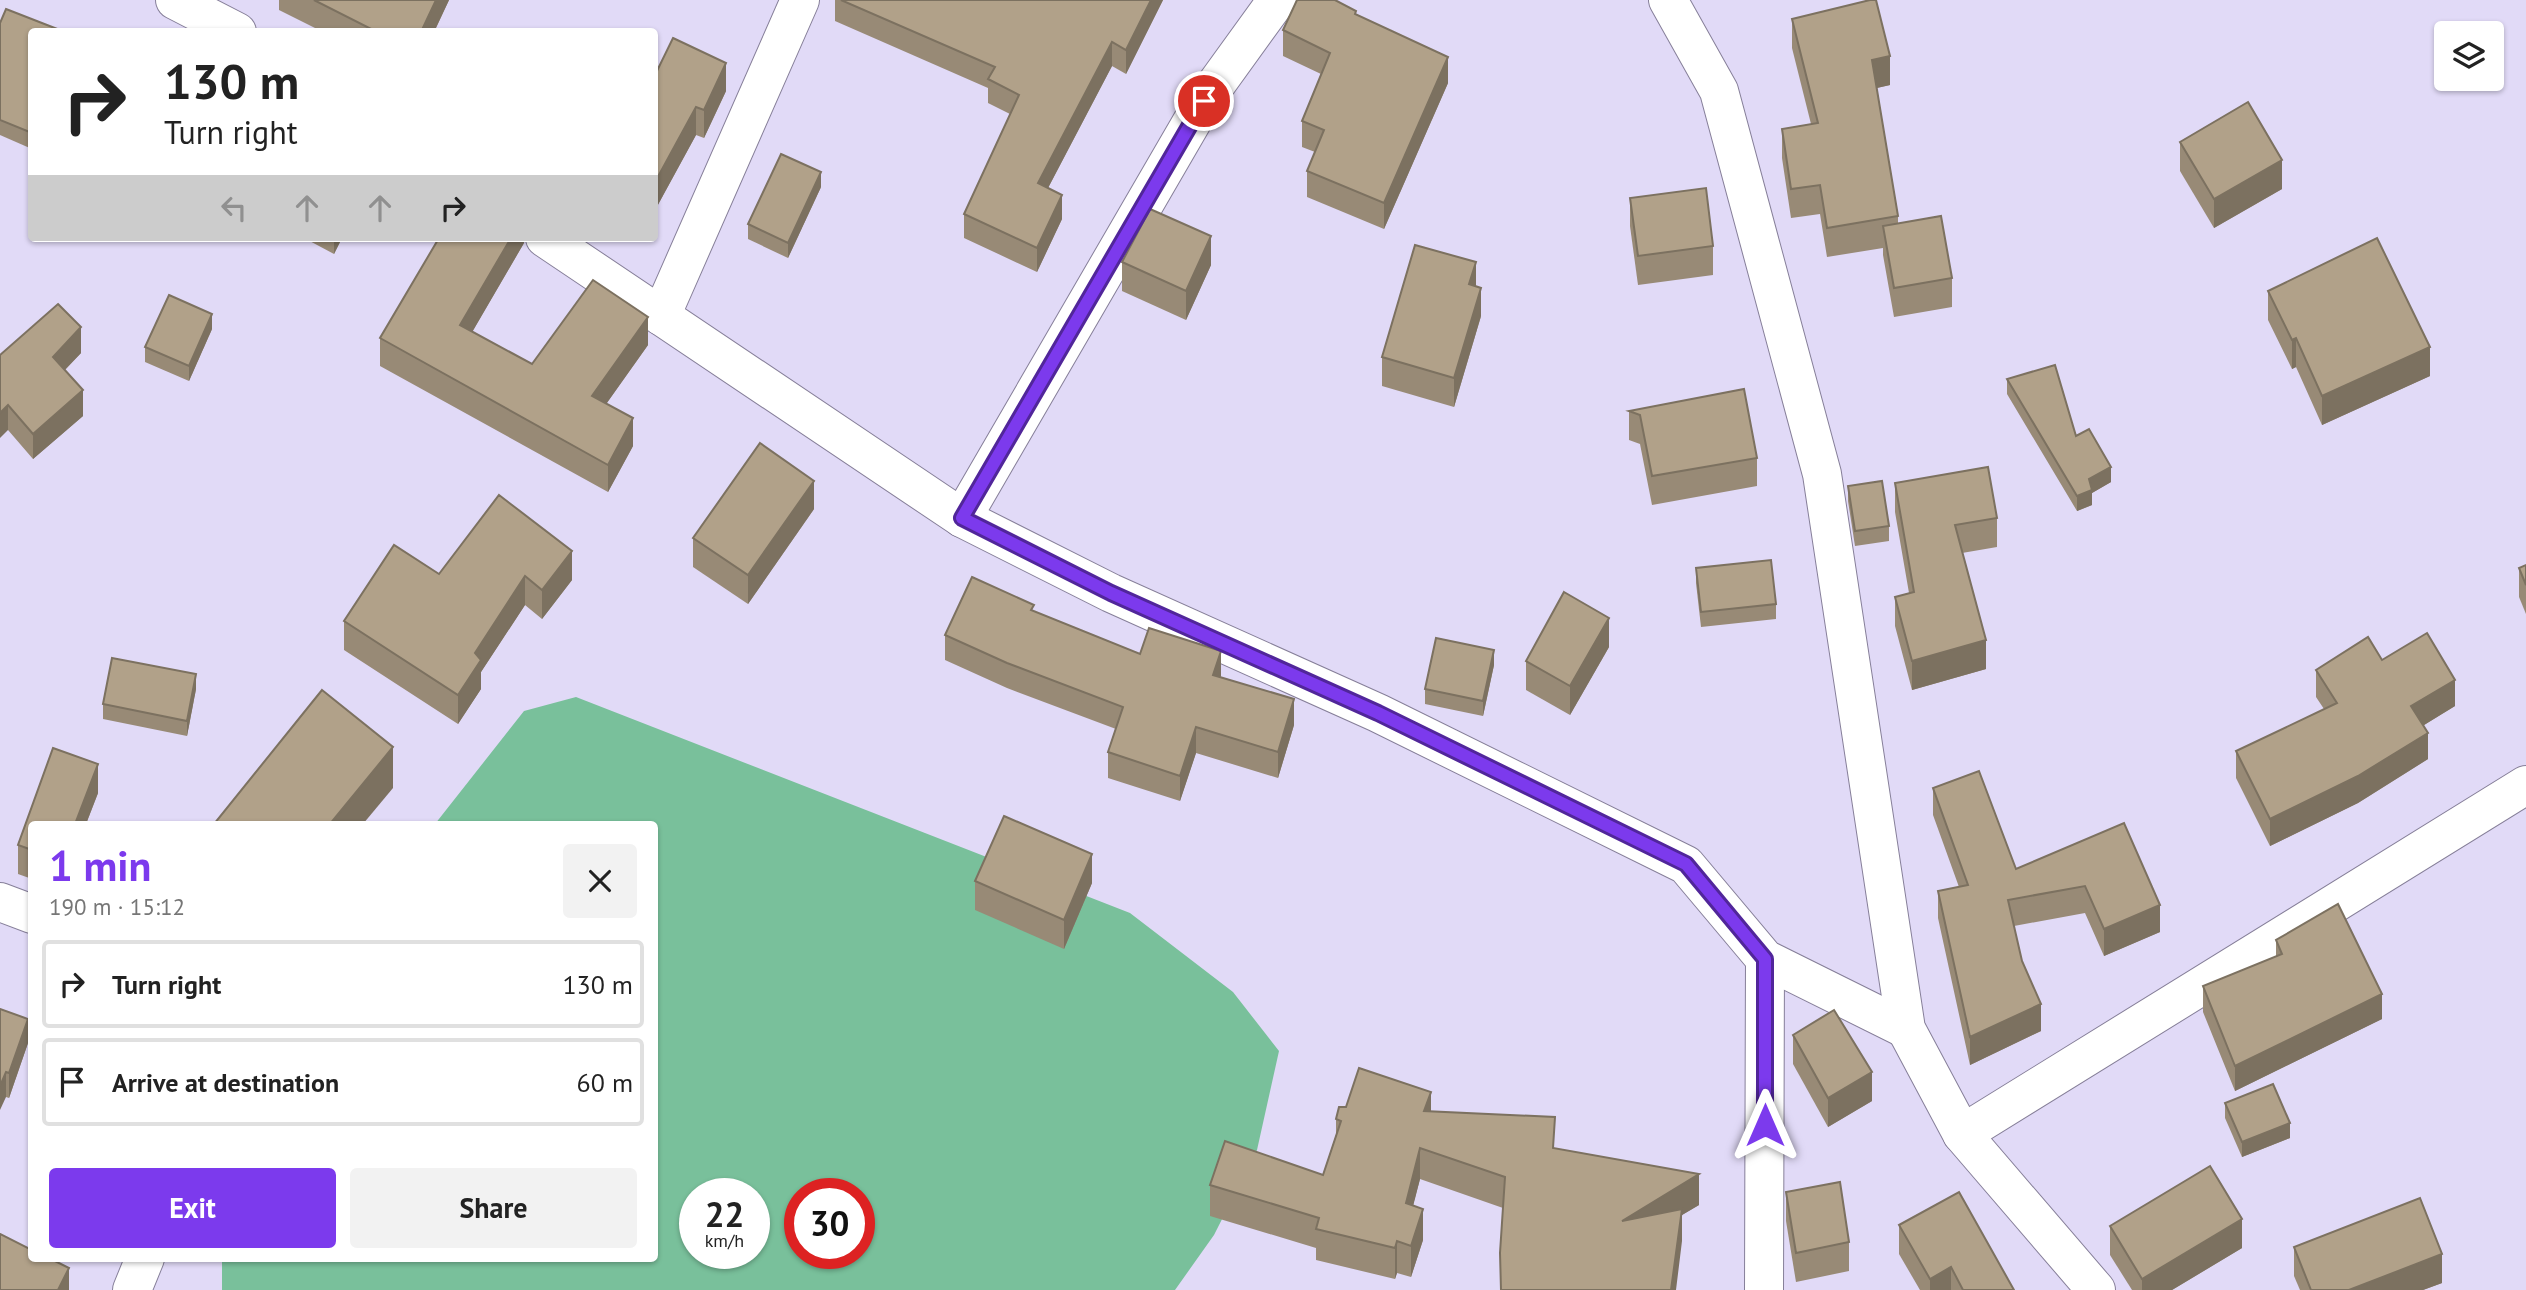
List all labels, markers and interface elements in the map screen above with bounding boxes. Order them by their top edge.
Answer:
map controls [2434,21,2504,91]
button: layers [2434,21,2504,91]
text: 130 m [164,49,299,113]
icon: right [49,56,140,147]
pin [1174,71,1234,131]
icon: arrive [1185,82,1223,120]
text: Turn right [164,111,298,153]
icon: left [215,189,253,227]
icon: ahead [288,189,326,227]
icon: ahead [361,189,399,227]
icon: right [434,189,472,227]
text: 1 min [49,838,151,893]
button: close [563,844,637,918]
text: 190 m · 15:12 [49,892,185,921]
icon: right [53,965,91,1003]
text: Turn right [112,968,221,1001]
text: 130 m [562,968,633,1001]
icon: arrive [53,1063,91,1101]
text: Arrive at destination [112,1066,339,1099]
text: 60 m [577,1066,633,1099]
position arrow [1728,1088,1802,1162]
button: Exit [49,1168,336,1248]
button: Share [350,1168,637,1248]
speed limit sign: 30 [784,1178,875,1269]
text: 22 [705,1191,744,1237]
text: km/h [705,1229,744,1252]

